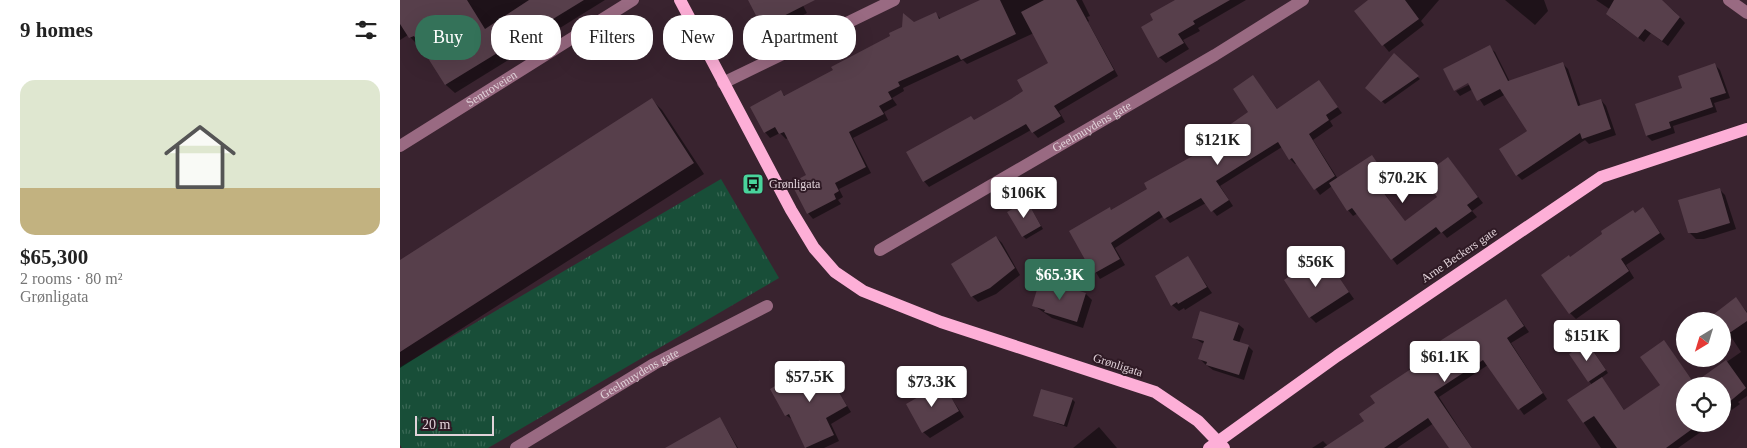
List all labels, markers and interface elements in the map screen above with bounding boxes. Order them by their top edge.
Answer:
chip: Buy [415,15,481,60]
chip: Rent [491,15,561,60]
chip: Filters [571,15,653,60]
chip: New [663,15,733,60]
chip: Apartment [743,15,856,60]
icon: filters [352,16,380,44]
text: 9 homes [20,18,93,42]
street label: Sentroveien [463,67,520,110]
street label: Geelmuydens gate [1050,98,1134,155]
icon: home [155,112,245,202]
pin: $121K [1183,124,1253,166]
text: $121K [1196,131,1240,148]
pin: $70.2K [1362,162,1444,204]
text: $70.2K [1379,169,1427,186]
bus stop icon: Grønligata [741,172,765,196]
pin: $106K [989,176,1059,219]
place label: Grønligata [769,177,821,191]
text: $106K [1002,184,1046,201]
street label: Arne Beckers gate [1418,224,1500,286]
text: $65,300 [20,245,88,269]
pin: $56K [1286,246,1346,288]
text: $56K [1298,253,1334,270]
pin: $65.3K [1019,258,1101,301]
text: $65.3K [1036,266,1084,283]
text: 2 rooms · 80 m² [20,270,123,287]
text: Grønligata [20,288,88,305]
north arrow [1676,312,1731,368]
map controls [1676,312,1731,432]
pin: $151K [1552,320,1622,362]
text: $151K [1565,327,1609,344]
pin: $61.1K [1404,340,1486,383]
street label: Geelmuydens gate [597,345,681,402]
text: $61.1K [1421,348,1469,365]
street label: Grønligata [1091,350,1145,380]
pin: $57.5K [769,360,851,403]
pin: $73.3K [891,366,973,408]
text: $57.5K [786,368,834,385]
text: $73.3K [908,373,956,390]
button: locate [1676,377,1731,432]
scale bar [415,413,494,436]
text: 20 m [422,417,450,432]

